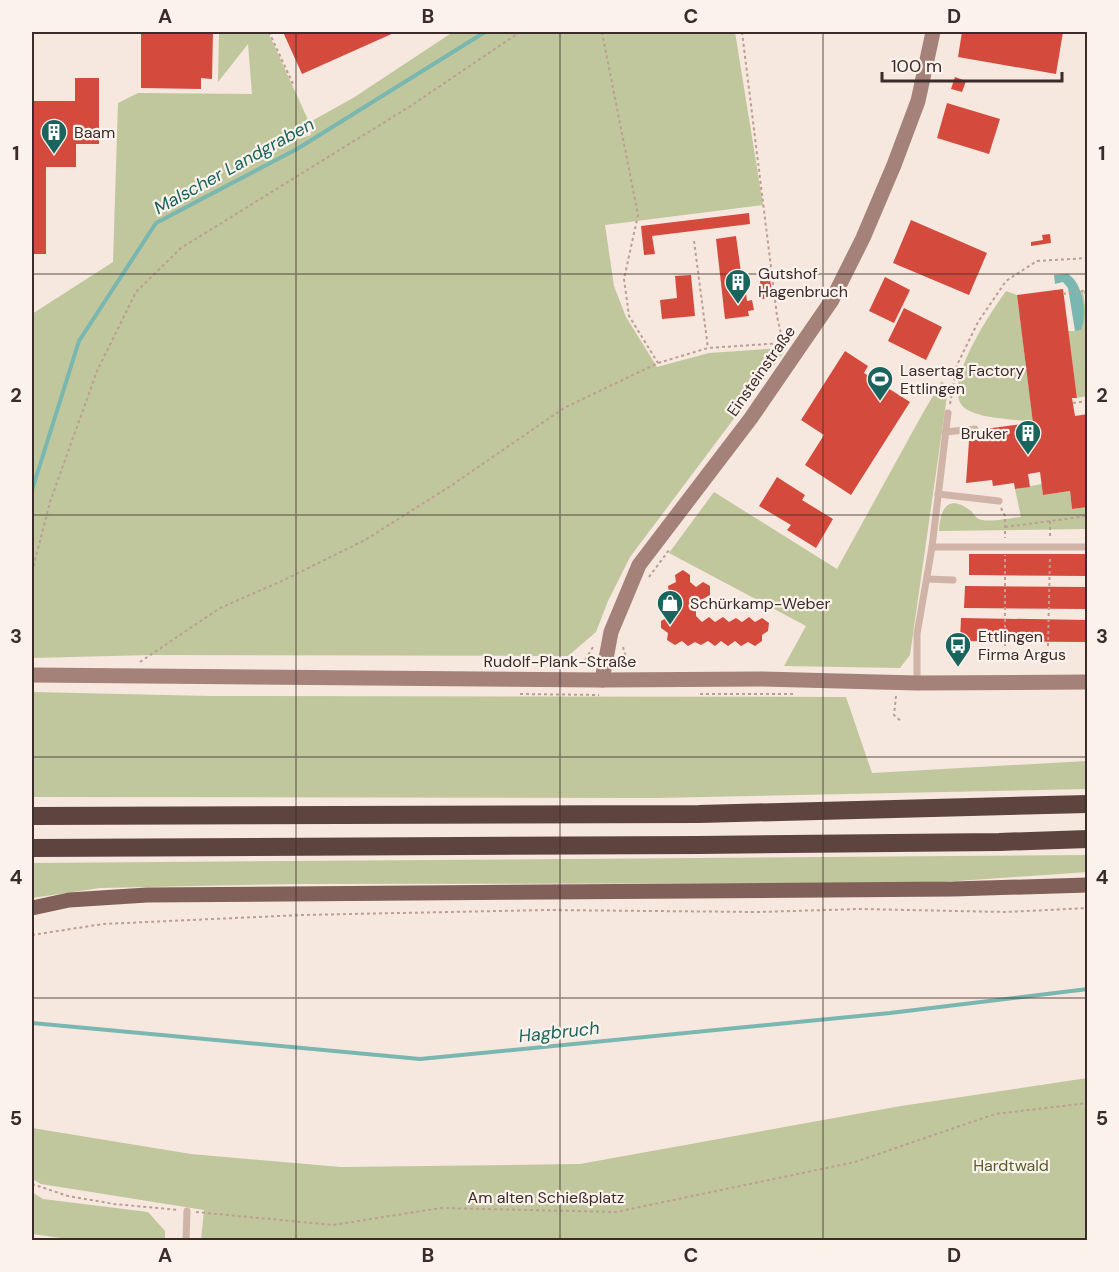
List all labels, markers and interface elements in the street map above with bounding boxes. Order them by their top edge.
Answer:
text: A [158,3,172,29]
text: B [422,3,434,29]
text: C [684,3,698,29]
text: D [947,3,961,29]
scale bar [882,45,1062,83]
text: 100 m [891,54,942,78]
water label: Malscher Landgraben [150,112,318,220]
building icon: Baam [39,117,69,155]
place label: Baam [74,122,115,143]
text: 1 [12,140,20,166]
text: 1 [1098,140,1106,166]
place label: Gutshof Hagenbruch [758,263,848,302]
building icon: Gutshof Hagenbruch [723,267,753,305]
street label: Einsteinstraße [722,322,800,420]
place label: Lasertag Factory Ettlingen [900,360,1024,399]
sports icon: Lasertag Factory Ettlingen [865,364,895,402]
text: 2 [10,382,22,408]
text: 2 [1096,382,1108,408]
building icon: Bruker [1013,418,1043,456]
place label: Bruker [961,423,1008,444]
shop icon: Schürkamp-Weber [655,588,685,626]
place label: Schürkamp-Weber [690,593,831,614]
text: 3 [10,623,22,649]
text: 3 [1096,623,1108,649]
place label: Ettlingen Firma Argus [978,626,1066,665]
bus stop icon: Ettlingen Firma Argus [943,630,973,668]
street label: Rudolf-Plank-Straße [484,651,636,672]
text: 4 [10,864,23,890]
text: 4 [1096,864,1109,890]
water label: Hagbruch [517,1016,601,1048]
text: 5 [10,1105,22,1131]
text: 5 [1096,1105,1108,1131]
park label: Hardtwald [973,1155,1049,1176]
street label: Am alten Schießplatz [468,1187,624,1208]
text: A [158,1242,172,1268]
text: B [422,1242,434,1268]
text: C [684,1242,698,1268]
text: D [947,1242,961,1268]

